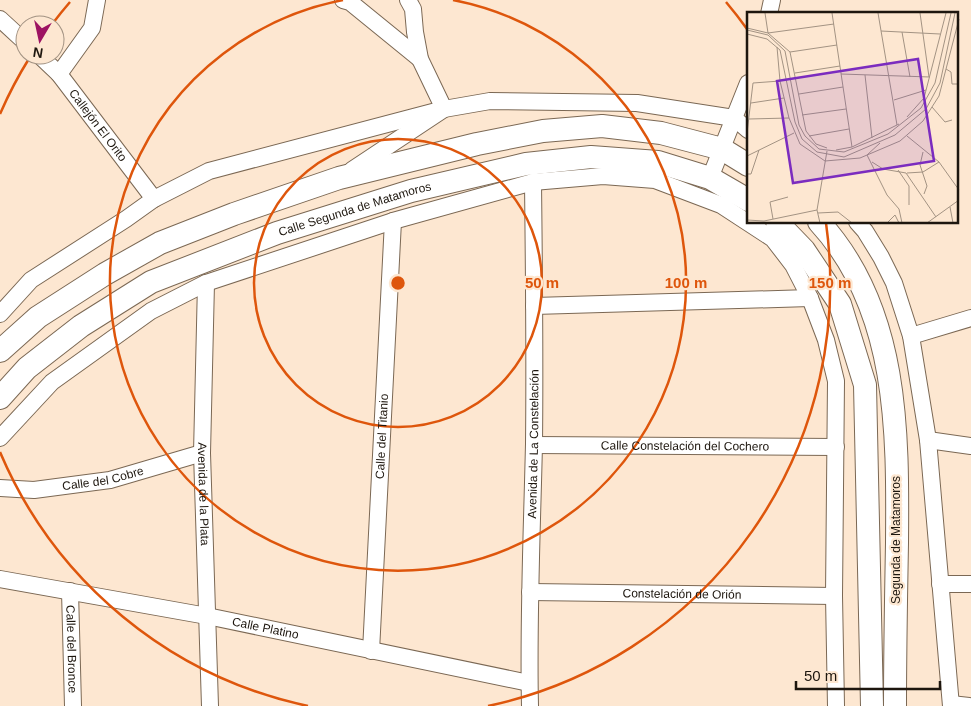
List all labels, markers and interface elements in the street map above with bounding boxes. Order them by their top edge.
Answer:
inset map [747,12,958,224]
north arrow [15,15,65,65]
text: N [32,44,44,62]
street label: Callejón El Orito [66,86,130,164]
street label: Calle Segunda de Matamoros [277,180,433,239]
centre of rings [389,274,407,292]
text: 50 m [525,274,559,291]
text: 100 m [665,274,707,291]
text: 150 m [809,274,851,291]
street label: Avenida de La Constelación [525,369,541,519]
street label: Calle del Titanio [373,393,391,479]
street label: Calle Constelación del Cochero [601,438,770,454]
street label: Avenida de la Plata [195,442,212,546]
street label: Calle del Cobre [61,463,146,493]
street label: Segunda de Matamoros [889,476,903,604]
street label: Constelación de Orión [622,586,742,602]
street label: Calle del Bronce [63,605,80,694]
street label: Calle Platino [231,614,300,642]
scale bar [796,658,940,690]
text: 50 m [804,667,837,684]

